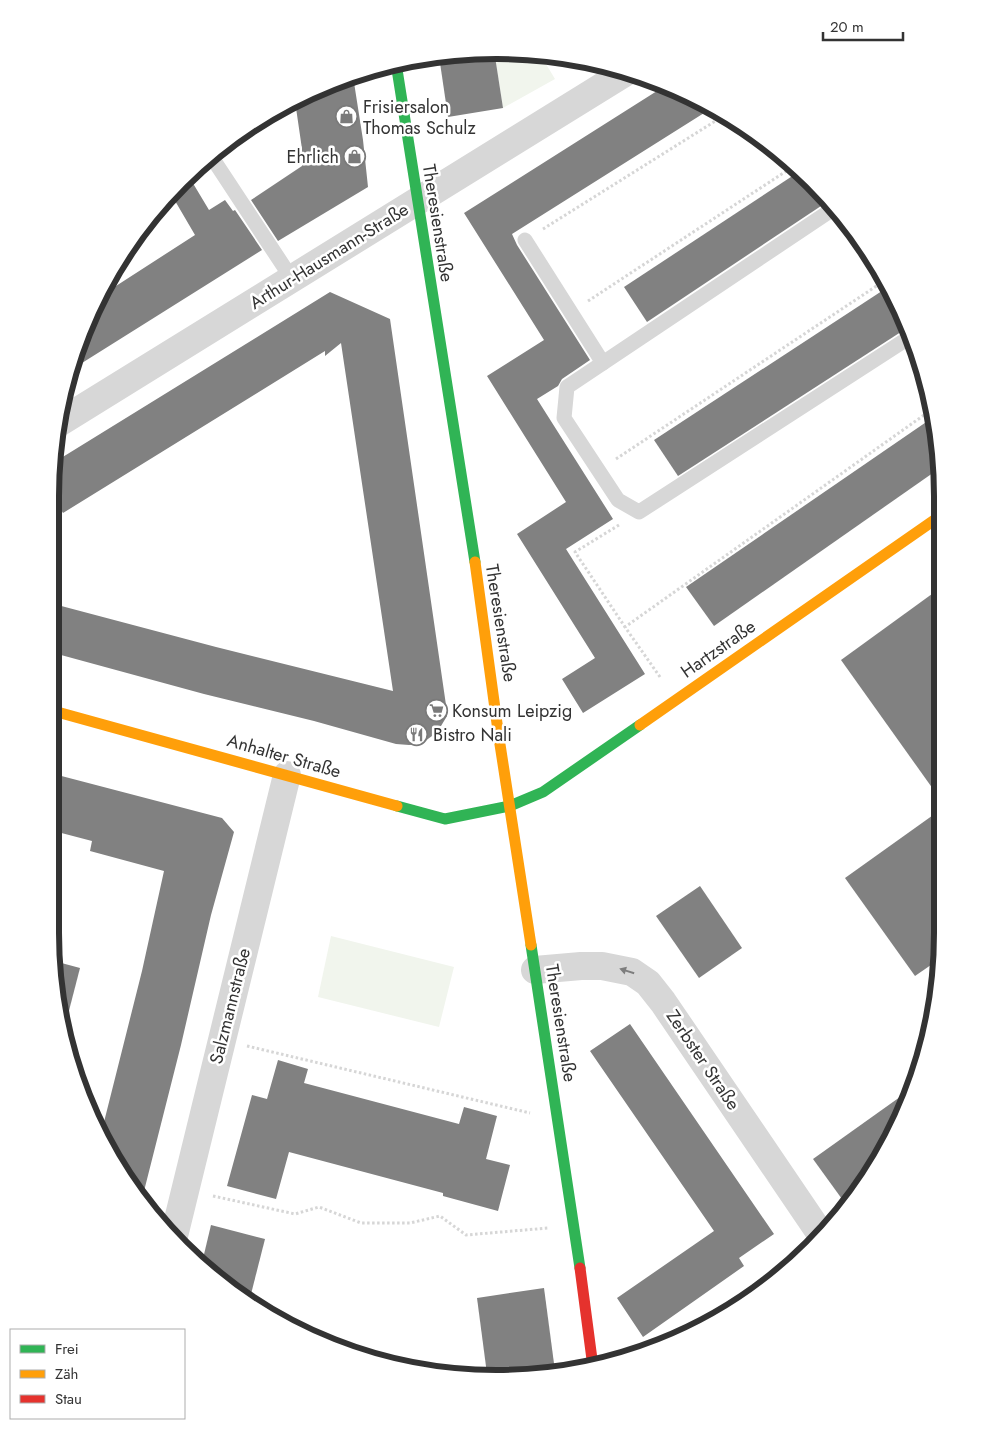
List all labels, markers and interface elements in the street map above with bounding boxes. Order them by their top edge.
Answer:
scale bar [823,10,903,42]
text: 20 m [830,16,864,38]
place label: Frisiersalon Thomas Schulz [363,94,477,141]
shop icon: Frisiersalon Thomas Schulz [335,105,359,129]
place label: Ehrlich [287,144,339,170]
shop icon: Ehrlich [343,145,367,169]
street label: Theresienstraße [416,162,460,284]
street label: Arthur-Hausmann-Straße [244,196,414,316]
street label: Theresienstraße [479,562,523,684]
street label: Hartzstraße [675,614,761,684]
place label: Konsum Leipzig [452,698,572,724]
supermarket icon: Konsum Leipzig [424,699,448,723]
place label: Bistro Nali [433,722,512,748]
restaurant icon: Bistro Nali [405,723,429,747]
street label: Anhalter Straße [224,727,344,785]
street label: Salzmannstraße [203,945,257,1067]
street label: Theresienstraße [539,962,583,1084]
one-way arrow [619,967,634,975]
street label: Zerbster Straße [660,1005,746,1115]
legend [10,1329,185,1419]
text: Frei [55,1338,79,1360]
text: Zäh [55,1363,78,1385]
text: Stau [55,1388,82,1410]

